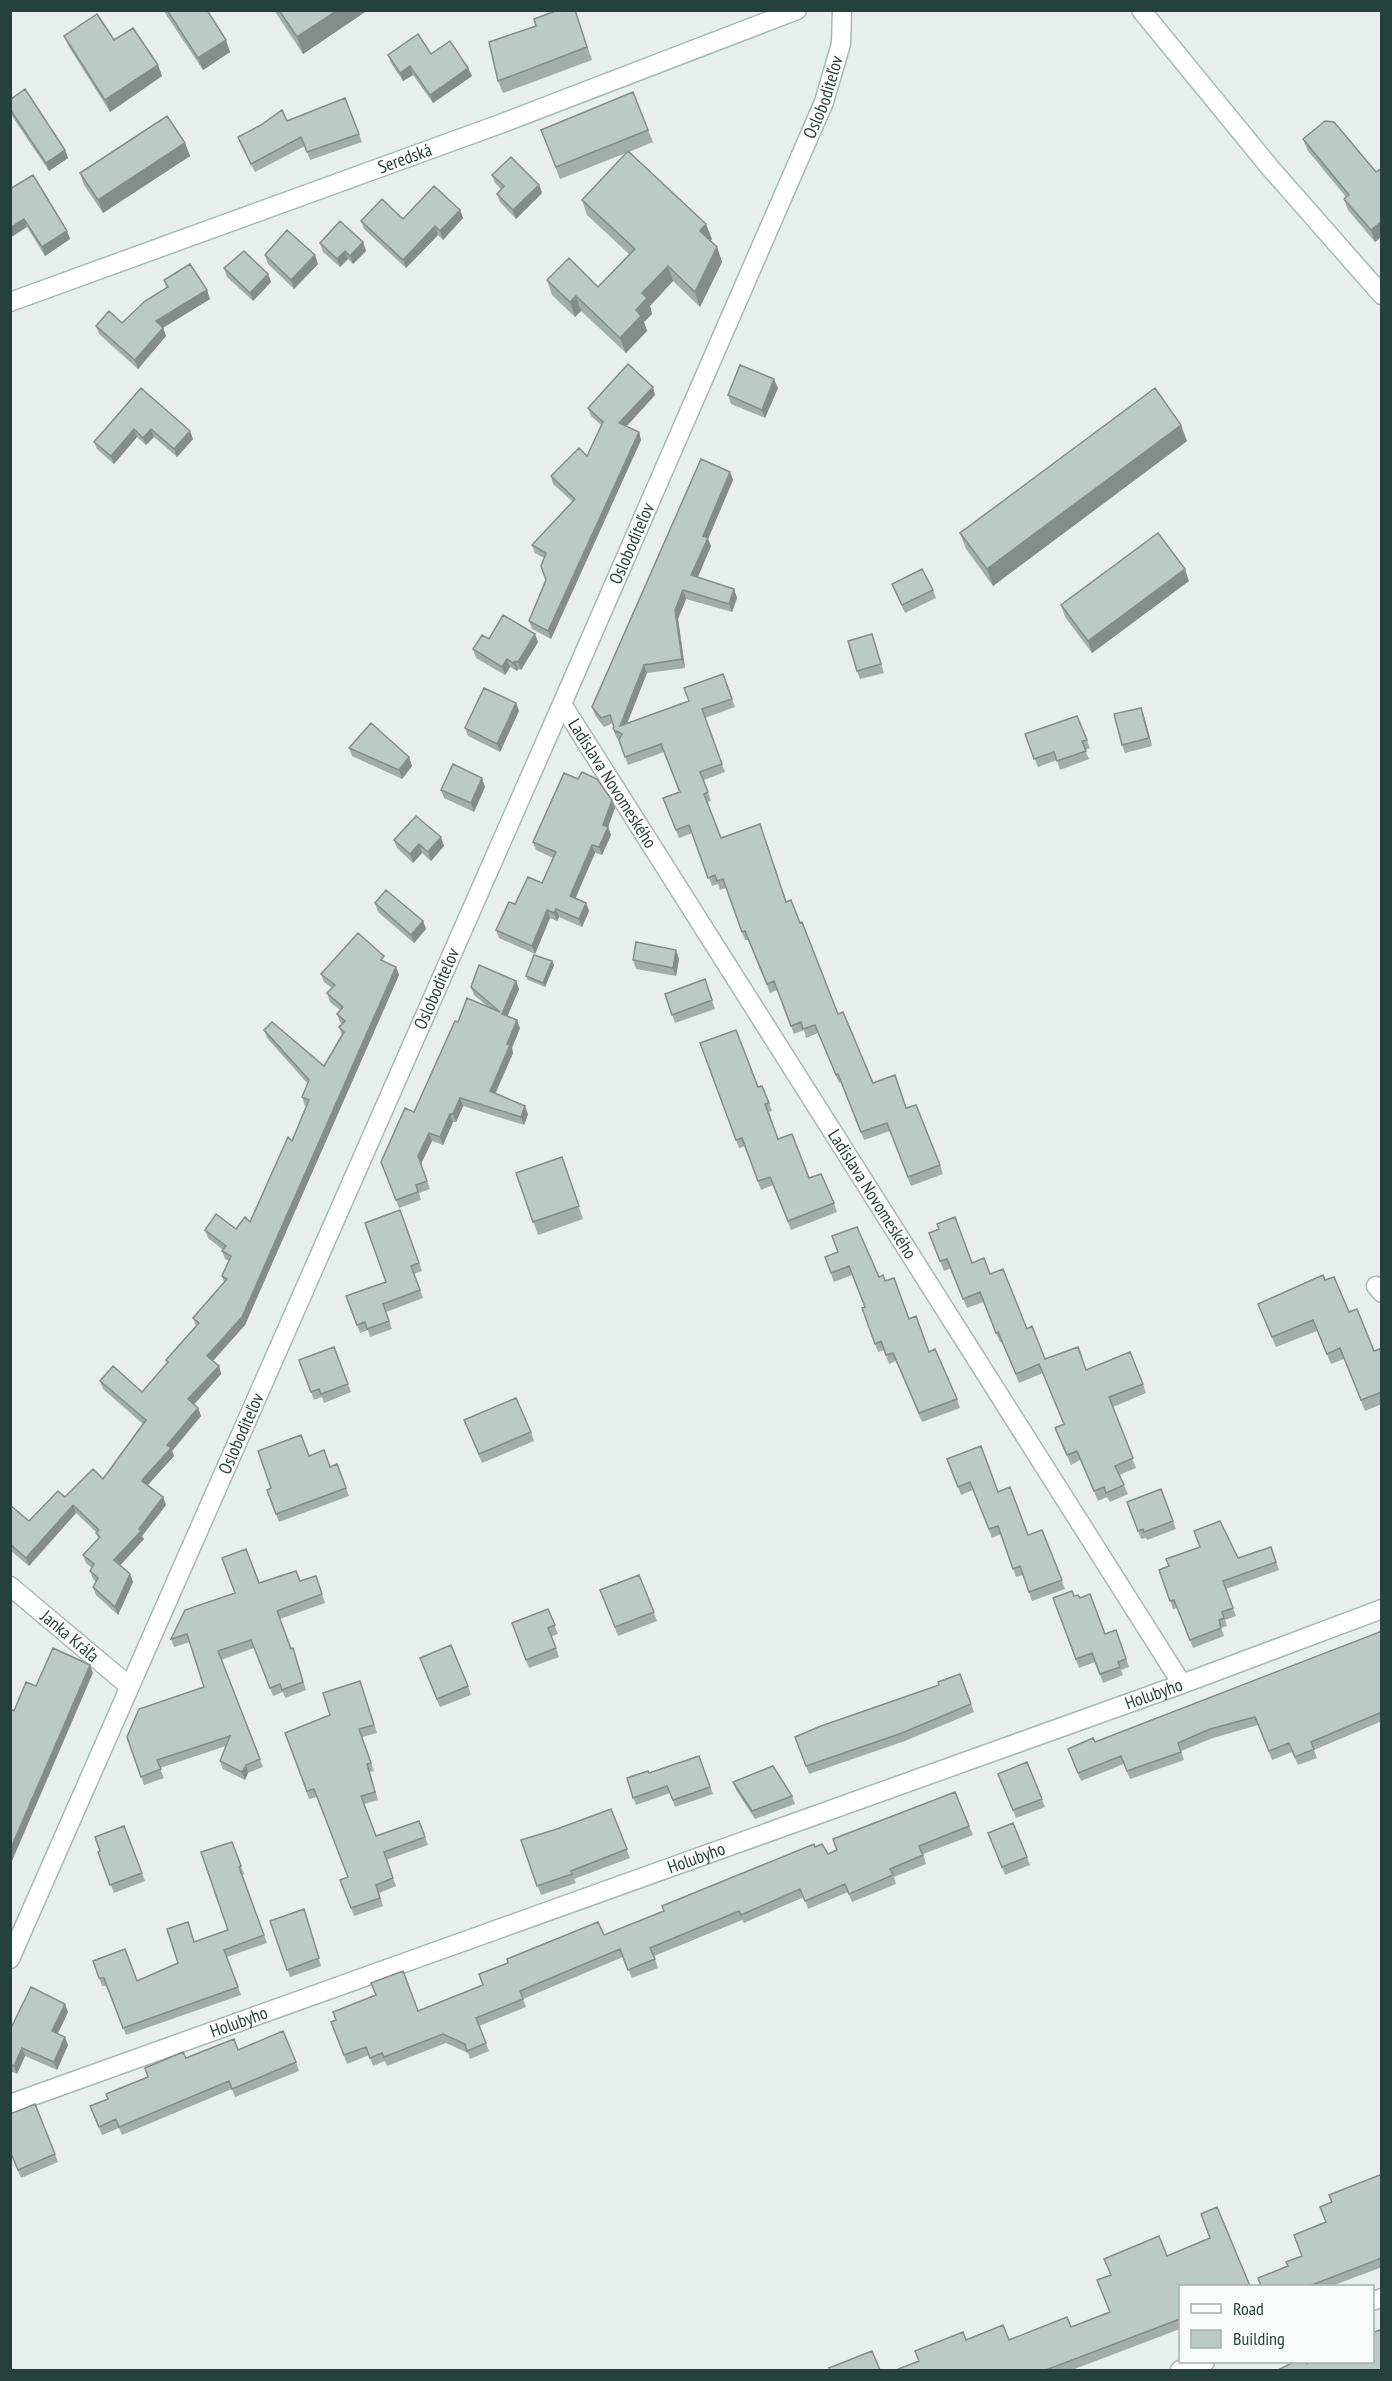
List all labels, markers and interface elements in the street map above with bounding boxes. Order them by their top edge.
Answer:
street label: Osloboditeľov [798,53,848,142]
street label: Seredská [375,138,435,178]
street label: Osloboditeľov [604,499,659,588]
street label: Ladislava Novomeského [563,714,662,852]
street label: Osloboditeľov [408,944,464,1033]
street label: Ladislava Novomeského [823,1125,922,1263]
street label: Osloboditeľov [213,1389,269,1478]
street label: Janka Kráľa [35,1604,104,1667]
street label: Holubyho [1122,1673,1186,1715]
street label: Holubyho [664,1837,728,1878]
street label: Holubyho [207,2001,271,2042]
legend [1179,2285,1374,2363]
text: Road [1233,2297,1264,2320]
text: Building [1233,2327,1285,2350]

